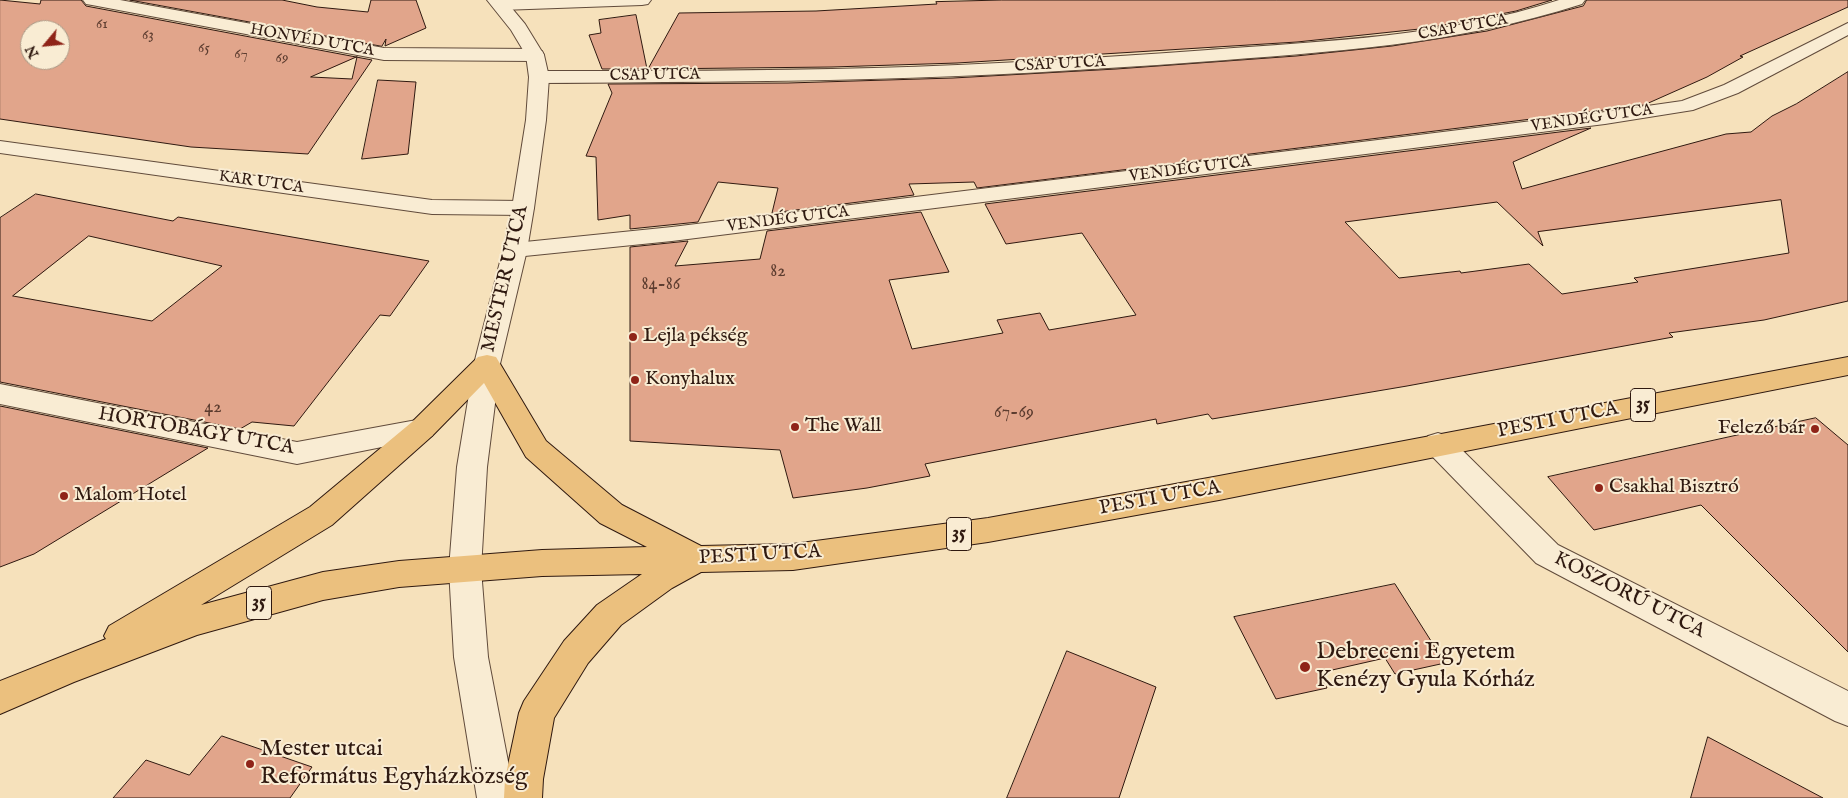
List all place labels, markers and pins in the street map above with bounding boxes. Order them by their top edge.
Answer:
place label: Lejla pékség [643,325,748,349]
marker: Lejla pékség [627,331,639,343]
place label: Konyhalux [645,368,735,392]
marker: Konyhalux [629,374,641,386]
place label: The Wall [805,415,881,439]
place label: Felező bár [1718,417,1805,441]
marker: The Wall [789,421,801,433]
marker: Felező bár [1809,423,1821,435]
place label: Csakhal Bisztró [1609,476,1739,500]
marker: Csakhal Bisztró [1593,482,1605,494]
place label: Malom Hotel [74,484,187,508]
marker: Malom Hotel [58,490,70,502]
place label: Debreceni Egyetem Kenézy Gyula Kórház [1316,639,1535,695]
marker: Debreceni Egyetem Kenézy Gyula Kórház [1298,660,1312,674]
place label: Mester utcai Református Egyházközség [260,736,528,792]
marker: Mester utcai Református Egyházközség [244,758,256,770]

